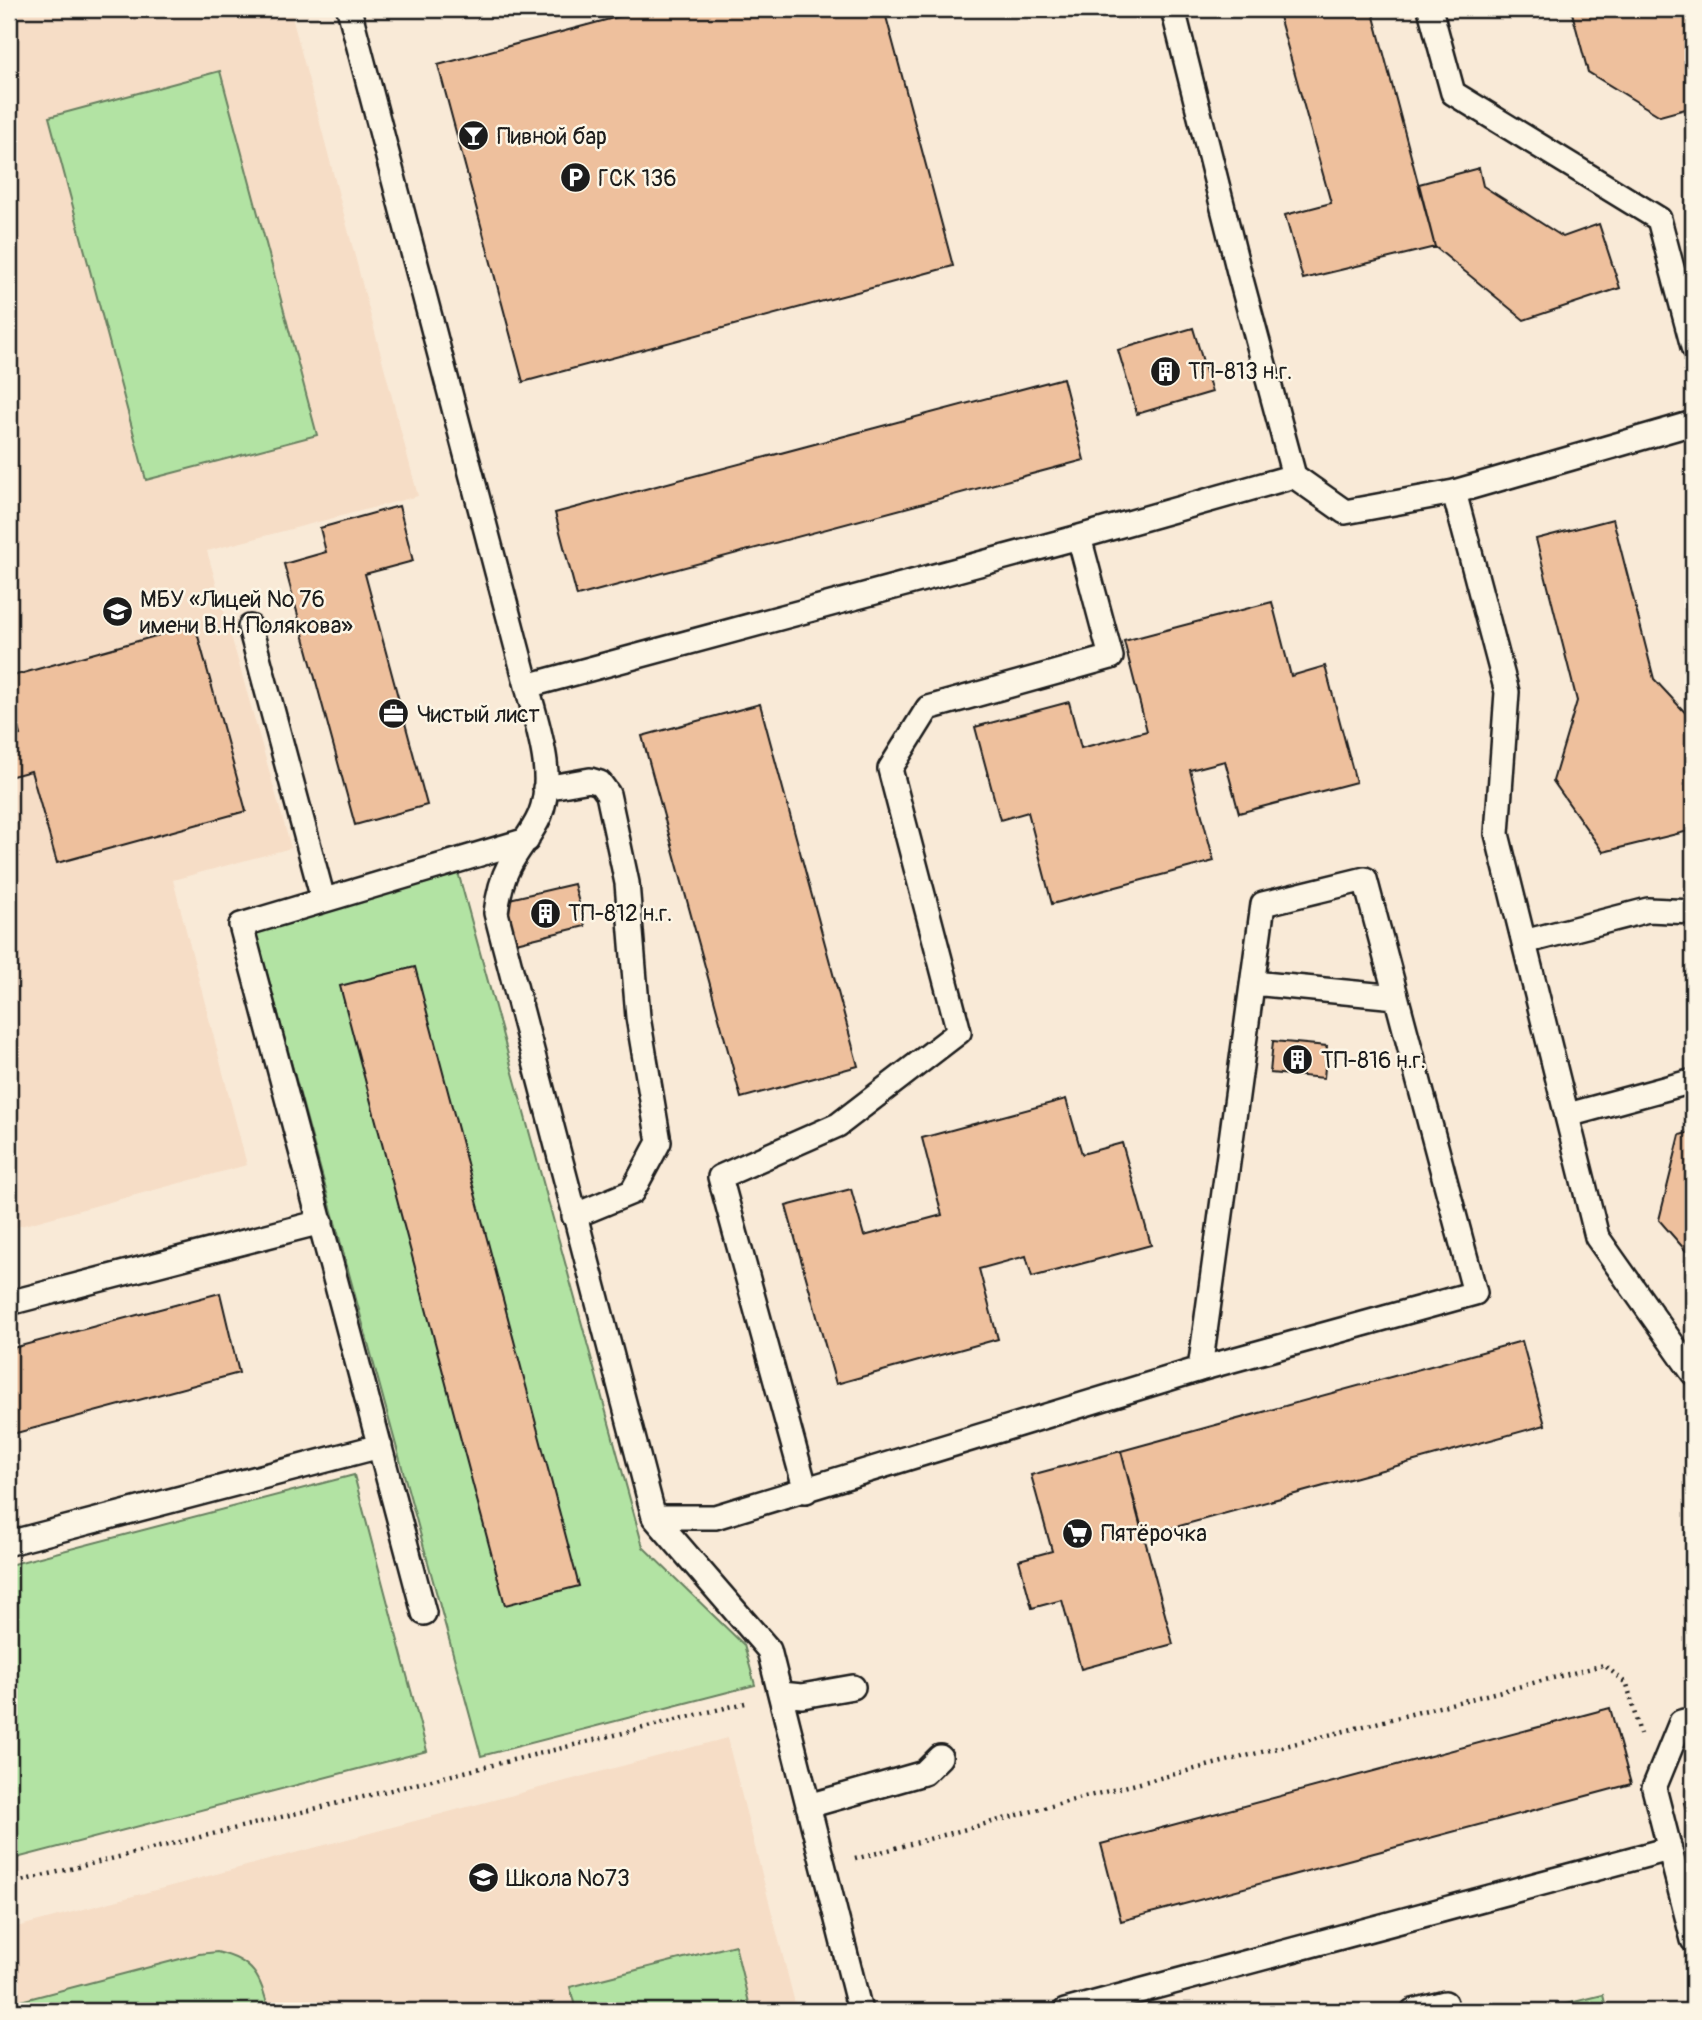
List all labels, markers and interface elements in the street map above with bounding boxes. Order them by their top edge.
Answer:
bar icon: Пивной бар [457,119,491,153]
place label: Пивной бар [497,122,607,151]
parking icon: ГСК 136 [558,161,592,195]
place label: ГСК 136 [598,164,677,193]
building icon: ТП-813 н.г. [1148,354,1182,388]
place label: ТП-813 н.г. [1188,357,1292,386]
place label: МБУ «Лицей № 76 имени В.Н. Полякова» [140,585,353,640]
school or university icon: МБУ «Лицей № 76 имени В.Н. Полякова» [100,595,134,629]
office icon: Чистый лист [377,697,411,731]
place label: Чистый лист [417,700,540,729]
building icon: ТП-812 н.г. [528,896,562,930]
place label: ТП-812 н.г. [568,899,672,928]
building icon: ТП-816 н.г. [1281,1043,1315,1077]
place label: ТП-816 н.г. [1321,1046,1426,1075]
supermarket icon: Пятёрочка [1061,1516,1095,1550]
place label: Пятёрочка [1101,1519,1207,1548]
school or university icon: Школа №73 [466,1861,500,1895]
place label: Школа №73 [506,1864,630,1893]

